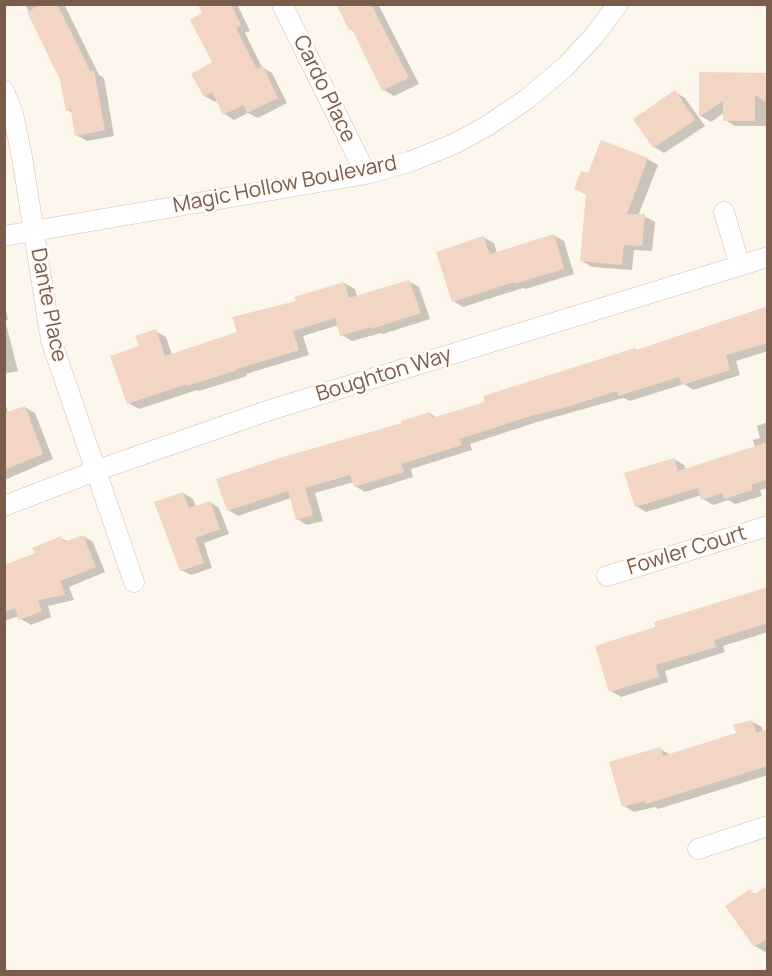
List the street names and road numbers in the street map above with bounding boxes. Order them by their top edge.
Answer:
street label: Cardo Place [287,31,361,147]
street label: Magic Hollow Boulevard [171,151,399,219]
street label: Dante Place [25,246,71,364]
street label: Boughton Way [313,342,455,408]
street label: Fowler Court [624,521,750,581]

